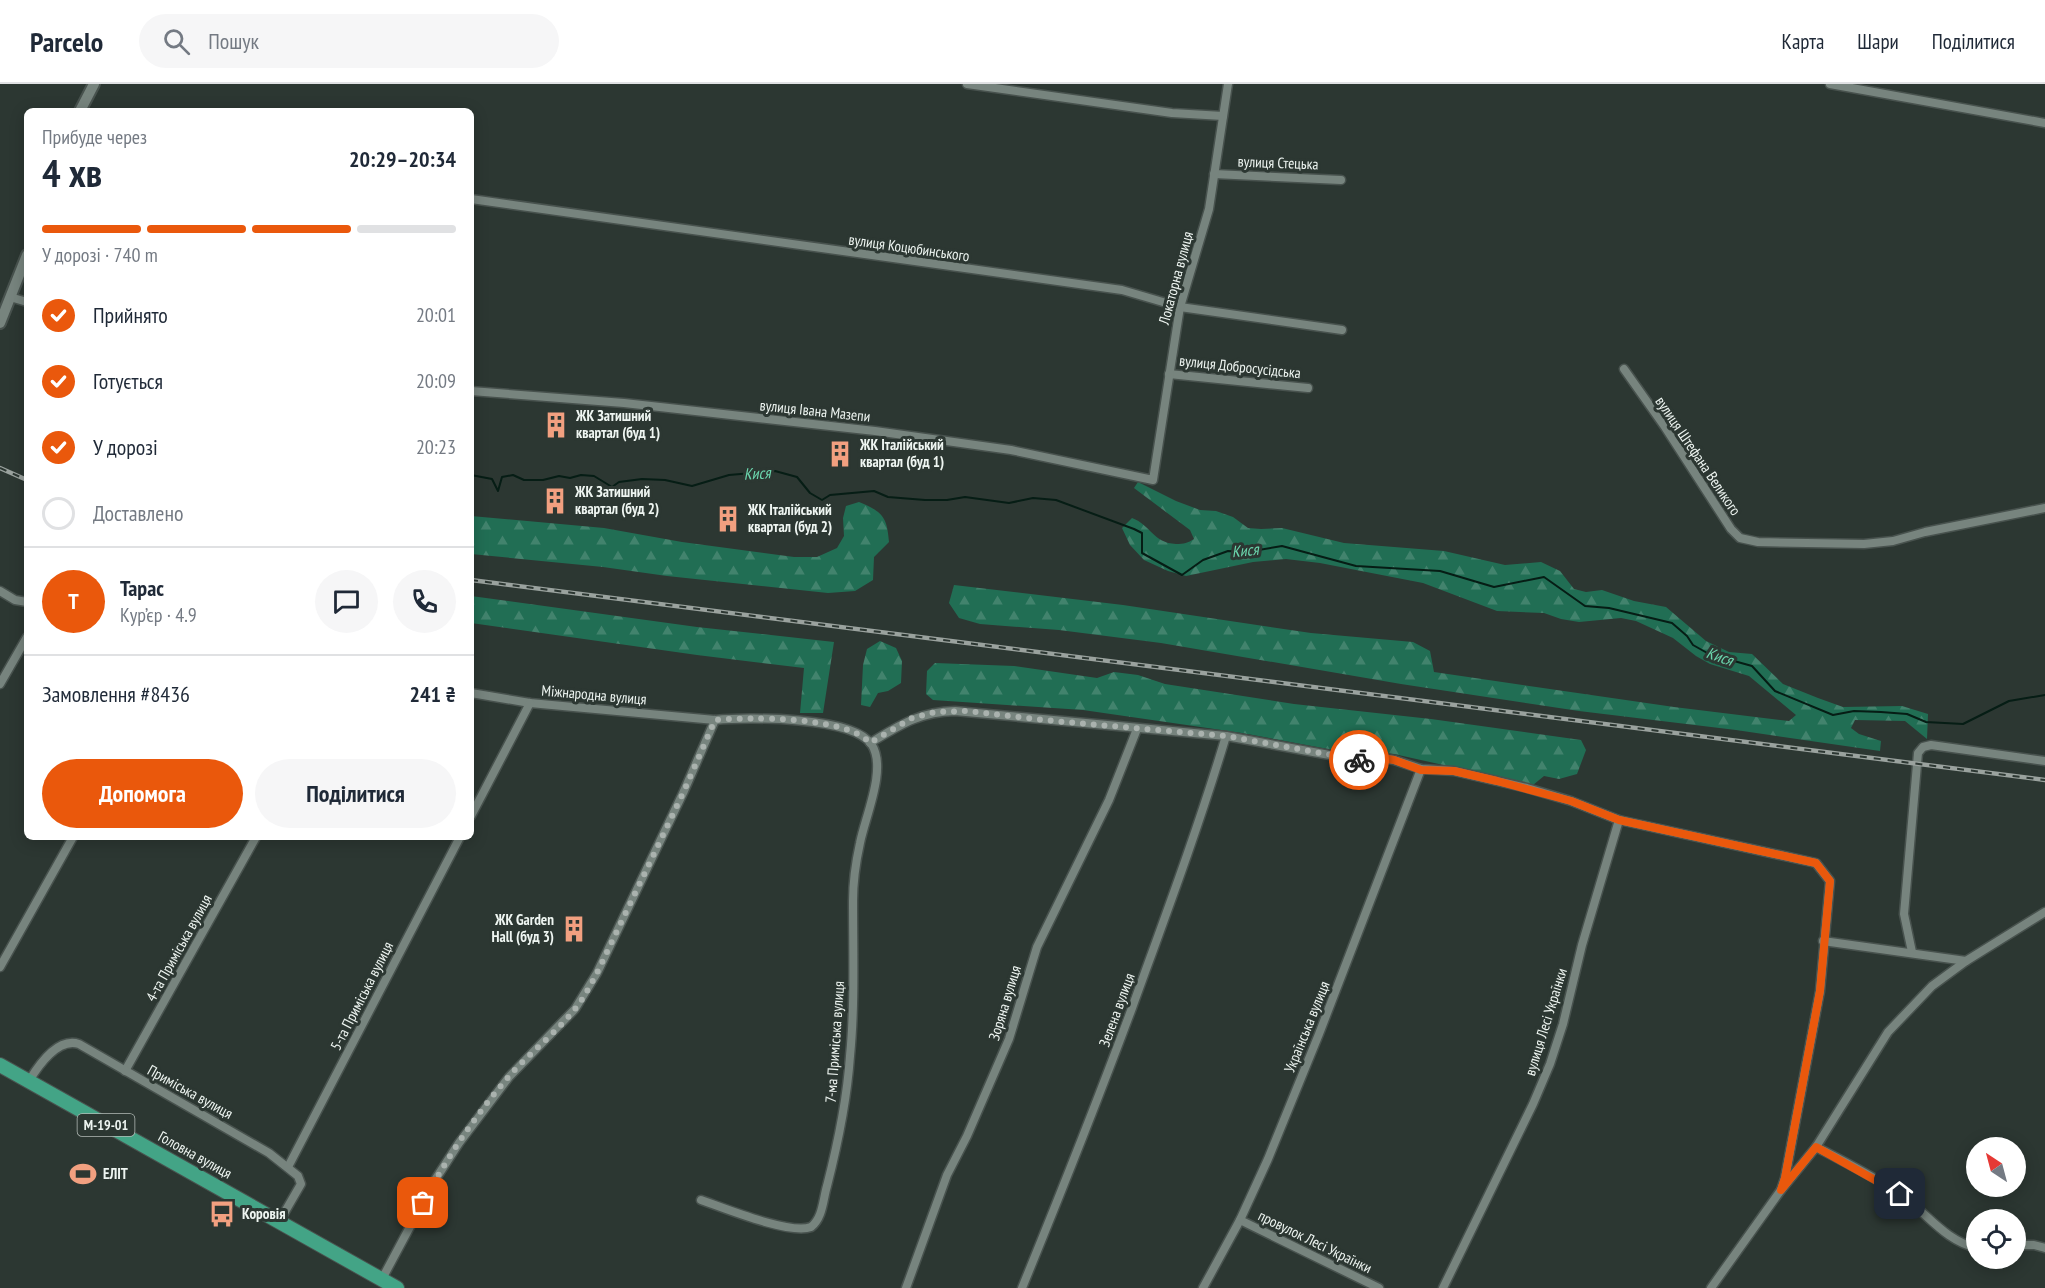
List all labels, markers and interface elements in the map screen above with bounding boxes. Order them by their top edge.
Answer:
search box [139,14,559,68]
text: Parcelo [30,23,103,60]
icon: search [160,25,193,58]
text: Пошук [208,27,259,55]
text: Карта [1782,28,1824,55]
text: Шари [1857,28,1899,55]
text: Поділитися [1932,28,2015,55]
text: Прибуде через [42,124,147,150]
text: 20:29–20:34 [349,145,456,173]
text: 4 хв [42,147,102,198]
street label: вулиця Стецька [1237,152,1319,173]
street label: Локаторна вулиця [1154,229,1197,328]
street label: вулиця Коцюбинського [847,230,971,265]
text: У дорозі · 740 m [42,242,158,268]
icon: check [42,299,75,332]
text: Прийнято [93,301,168,329]
text: 20:01 [416,302,456,328]
street label: вулиця Добросусідська [1178,351,1302,382]
icon: check [42,365,75,398]
text: Готується [93,367,163,395]
text: 20:09 [416,368,456,394]
street label: вулиця Штефана Великого [1652,393,1745,519]
street label: вулиця Івана Мазепи [759,395,871,426]
place label: ЖК Затишний квартал (буд 1) [575,406,660,442]
building icon: ЖК Затишний квартал (буд 1) [541,410,571,440]
icon: check [42,431,75,464]
text: У дорозі [93,433,158,461]
text: 20:23 [416,434,456,460]
place label: ЖК Італійський квартал (буд 1) [859,435,944,471]
building icon: ЖК Італійський квартал (буд 1) [825,439,855,469]
water label: Кися [743,462,773,484]
place label: ЖК Затишний квартал (буд 2) [574,482,659,518]
building icon: ЖК Затишний квартал (буд 2) [540,486,570,516]
text: Доставлено [93,499,183,527]
place label: ЖК Італійський квартал (буд 2) [747,500,832,536]
building icon: ЖК Італійський квартал (буд 2) [713,504,743,534]
water label: Кися [1231,539,1261,561]
button: chat [315,570,378,633]
button: phone [393,570,456,633]
text: Тарас [120,574,164,602]
text: Т [68,587,79,615]
text: Кур’єр · 4.9 [120,602,197,628]
water label: Кися [1704,642,1738,670]
text: Замовлення #8436 [42,680,190,708]
text: 241 ₴ [409,680,456,708]
street label: Міжнародна вулиця [541,680,647,709]
courier [1329,730,1389,790]
icon: bike [1343,744,1376,777]
button: Допомога [42,759,243,828]
button: Поділитися [255,759,456,828]
street label: 4-та Приміська вулиця [141,891,216,1005]
place label: ЖК Garden Hall (буд 3) [492,910,554,946]
building icon: ЖК Garden Hall (буд 3) [559,914,589,944]
street label: 5-та Приміська вулиця [326,938,397,1053]
street label: Зоряна вулиця [984,963,1025,1043]
street label: вулиця Лесі Українки [1520,966,1571,1078]
street label: Зелена вулиця [1094,970,1139,1049]
street label: Українська вулиця [1280,978,1334,1075]
street label: 7-ма Приміська вулиця [821,980,848,1104]
street label: Приміська вулиця [144,1060,236,1123]
road number: М-19-01 [78,1114,134,1136]
street label: Головна вулиця [155,1127,236,1183]
north arrow [1966,1137,2026,1197]
map controls [1966,1137,2026,1269]
sports icon: ЕЛІТ [68,1159,98,1189]
place label: ЕЛІТ [103,1164,128,1183]
pin [1874,1168,1925,1219]
pin [397,1177,448,1228]
icon: home [1883,1177,1916,1210]
icon: bag [406,1186,439,1219]
bus stop icon: Коровія [207,1199,237,1229]
place label: Коровія [242,1204,285,1223]
street label: провулок Лесі Українки [1255,1206,1375,1277]
button: locate [1966,1209,2026,1269]

